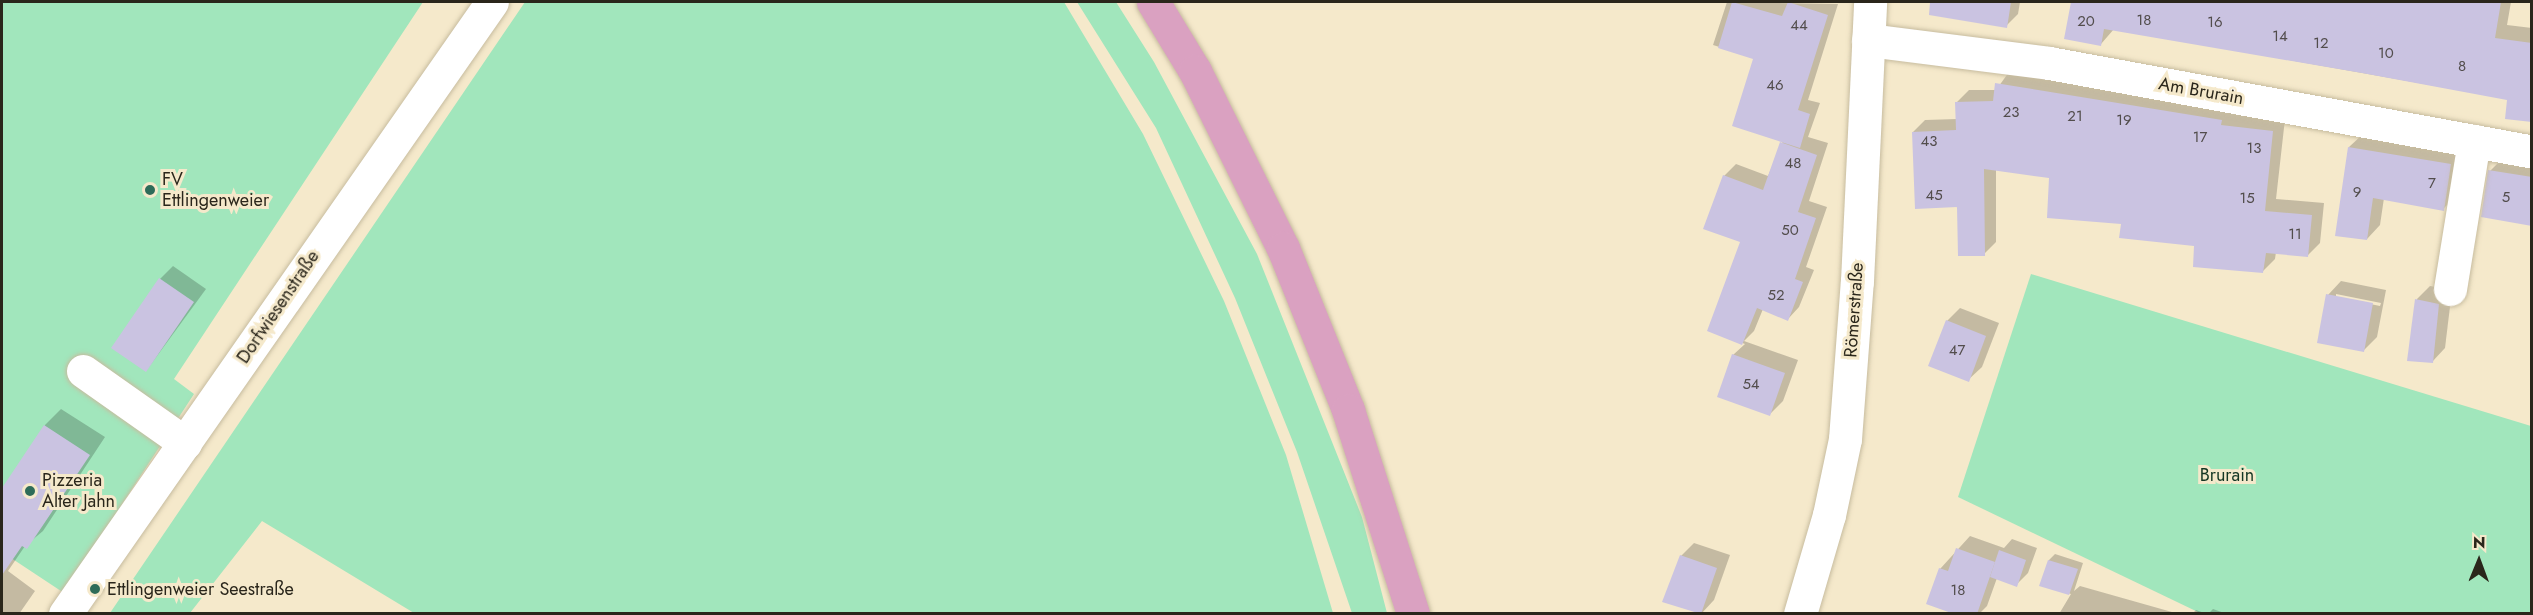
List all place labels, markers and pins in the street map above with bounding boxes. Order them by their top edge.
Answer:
place label: FV Ettlingenweier [162,169,269,212]
marker: FV Ettlingenweier [143,183,157,197]
place label: Pizzeria Alter Jahn [42,470,115,512]
marker: Pizzeria Alter Jahn [23,484,37,498]
place label: Ettlingenweier Seestraße [107,578,294,600]
marker: Ettlingenweier Seestraße [88,582,102,596]

